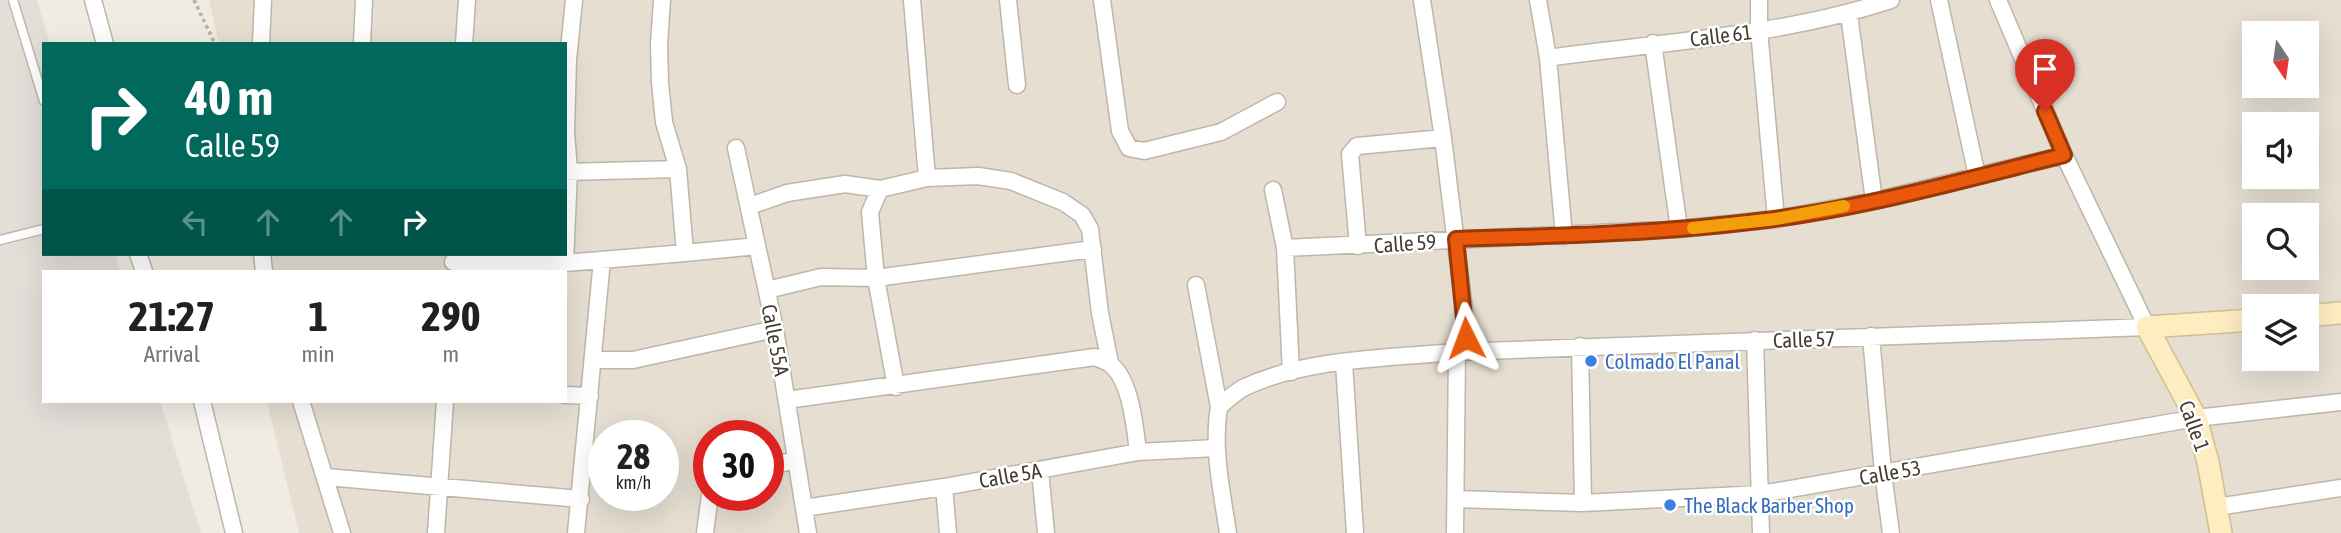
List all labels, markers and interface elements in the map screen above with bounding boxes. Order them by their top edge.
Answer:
street label: Calle 61 [1689,19,1753,51]
north arrow [2242,21,2319,98]
map controls [2242,21,2319,371]
pin [2015,39,2075,111]
icon: arrive [2026,50,2064,88]
text: 40 m [185,69,273,125]
icon: right [70,70,161,161]
button: sound [2242,112,2319,189]
text: Calle 59 [185,127,280,164]
icon: left [176,203,214,241]
icon: ahead [249,203,287,241]
icon: ahead [322,203,360,241]
icon: right [395,203,433,241]
button: search [2242,203,2319,280]
street label: Calle 59 [1373,229,1437,257]
text: 21:27 [129,292,215,340]
text: 1 [308,292,328,340]
text: 290 [421,292,480,340]
button: layers [2242,294,2319,371]
position arrow [1429,301,1503,375]
street label: Calle 55A [757,302,795,379]
street label: Calle 57 [1772,326,1836,352]
text: Arrival [144,341,200,367]
text: min [302,341,335,367]
text: m [443,341,459,367]
place label: Colmado El Panal [1605,349,1740,373]
marker: Colmado El Panal [1583,353,1599,369]
street label: Calle 1 [2175,397,2215,455]
speed limit sign: 30 [693,420,784,511]
text: 28 [617,436,650,476]
street label: Calle 53 [1857,455,1923,489]
street label: Calle 5A [977,458,1044,492]
text: km/h [616,472,651,493]
place label: The Black Barber Shop [1684,493,1854,517]
marker: The Black Barber Shop [1662,497,1678,513]

